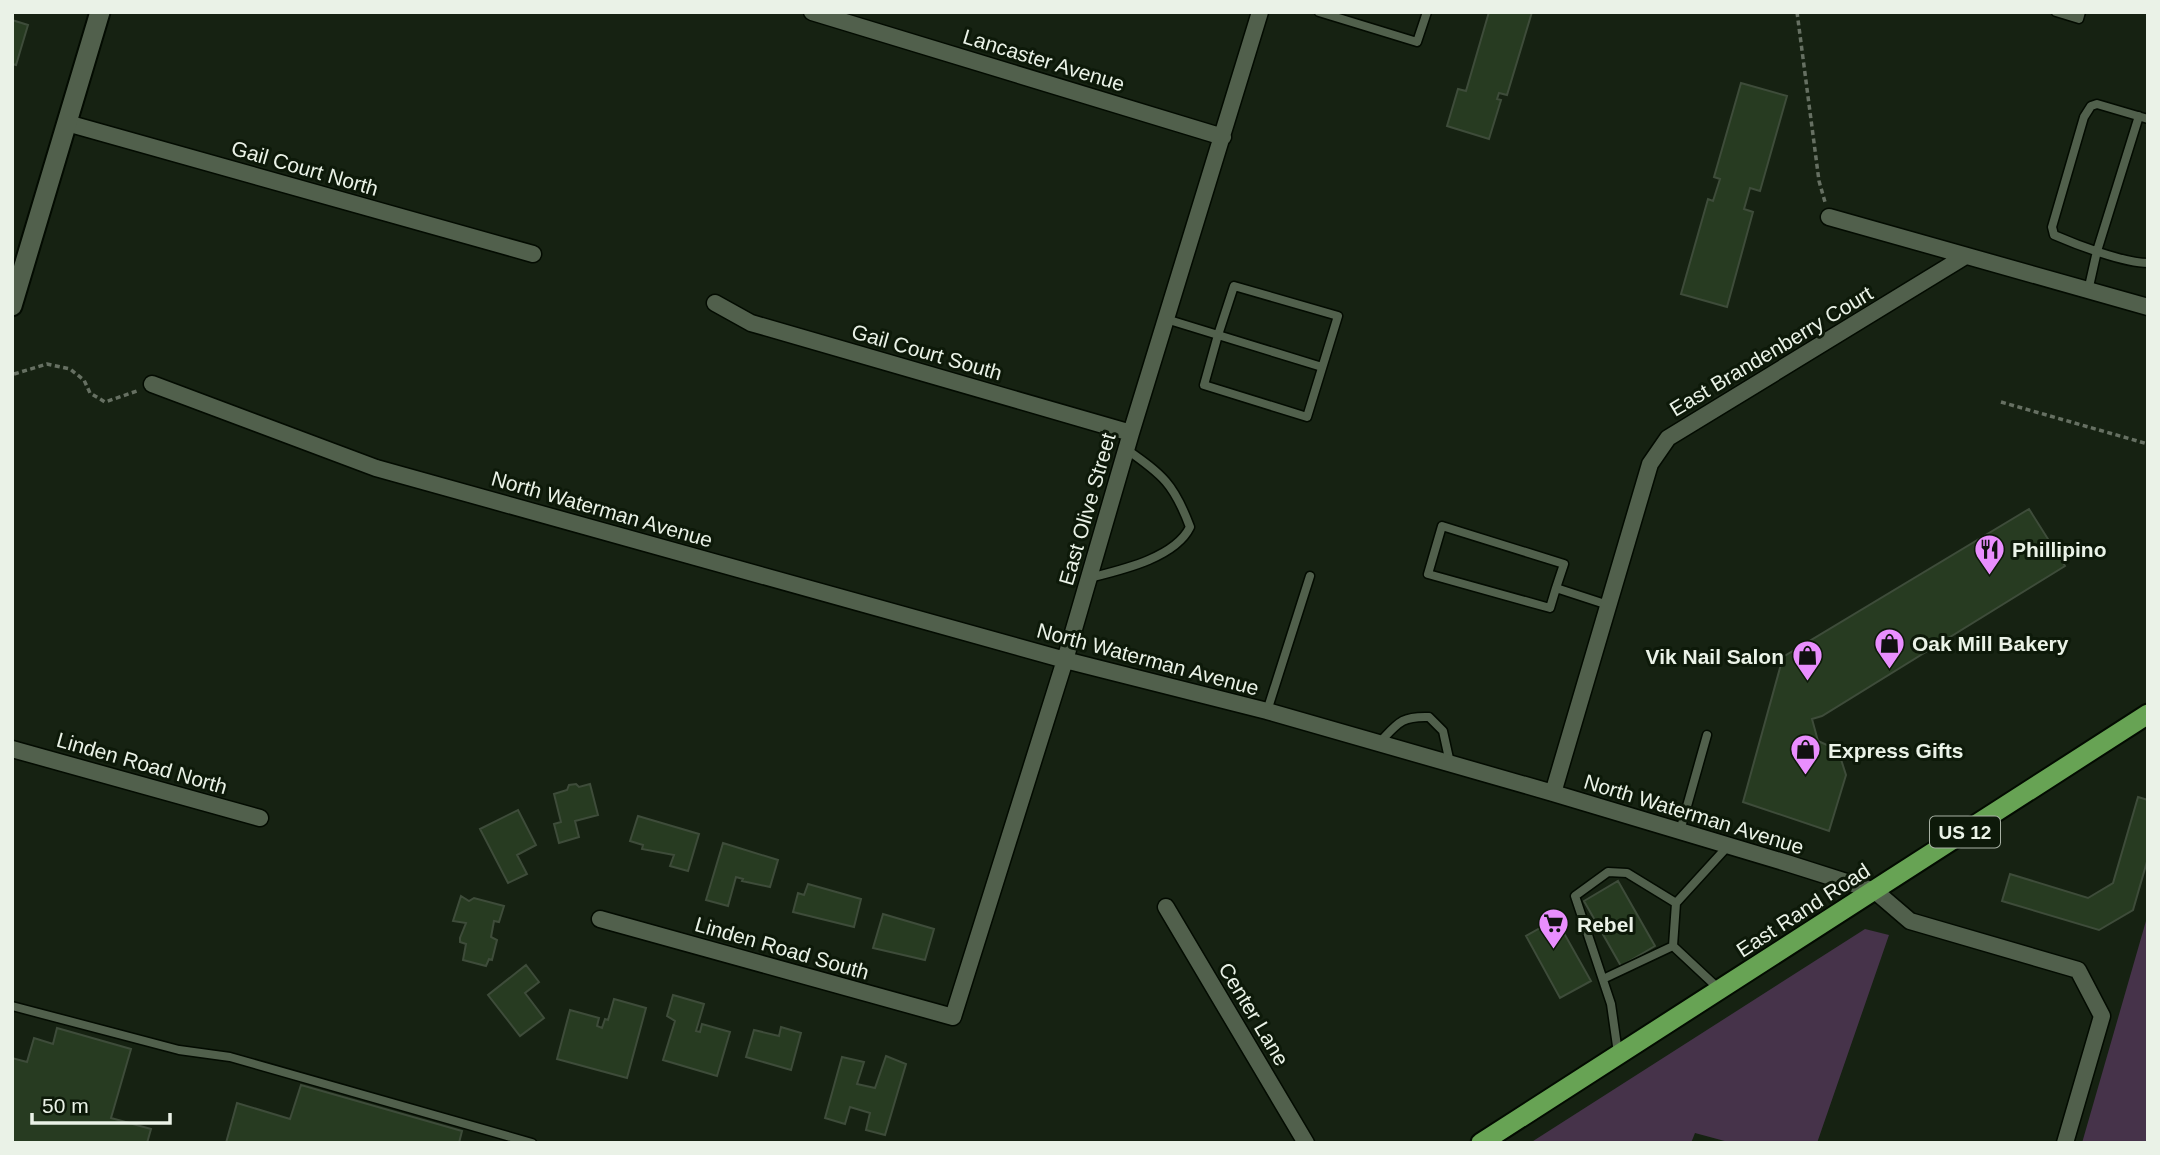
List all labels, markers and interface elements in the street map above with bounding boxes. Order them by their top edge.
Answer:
street label: Lancaster Avenue [960,24,1128,96]
street label: Gail Court North [229,136,381,200]
street label: East Brandenberry Court [1666,281,1877,421]
street label: Gail Court South [849,320,1005,384]
street label: East Olive Street [1054,430,1120,588]
street label: North Waterman Avenue [489,466,715,552]
restaurant icon: Phillipino [1972,532,2006,576]
place label: Phillipino [2012,538,2107,561]
street label: North Waterman Avenue [1035,618,1261,700]
shop icon: Oak Mill Bakery [1872,626,1906,670]
place label: Oak Mill Bakery [1912,632,2069,655]
shop icon: Vik Nail Salon [1790,639,1824,683]
place label: Vik Nail Salon [1646,645,1784,668]
street label: Linden Road North [54,728,230,798]
shop icon: Express Gifts [1788,733,1822,777]
place label: Express Gifts [1828,739,1963,762]
street label: North Waterman Avenue [1581,770,1807,858]
road number: US 12 [1930,817,2000,848]
street label: East Rand Road [1732,858,1874,962]
supermarket icon: Rebel [1537,907,1571,951]
street label: Linden Road South [692,912,872,984]
place label: Rebel [1577,913,1634,936]
street label: Center Lane [1214,959,1294,1069]
scale bar [32,1082,170,1126]
text: 50 m [42,1094,89,1117]

